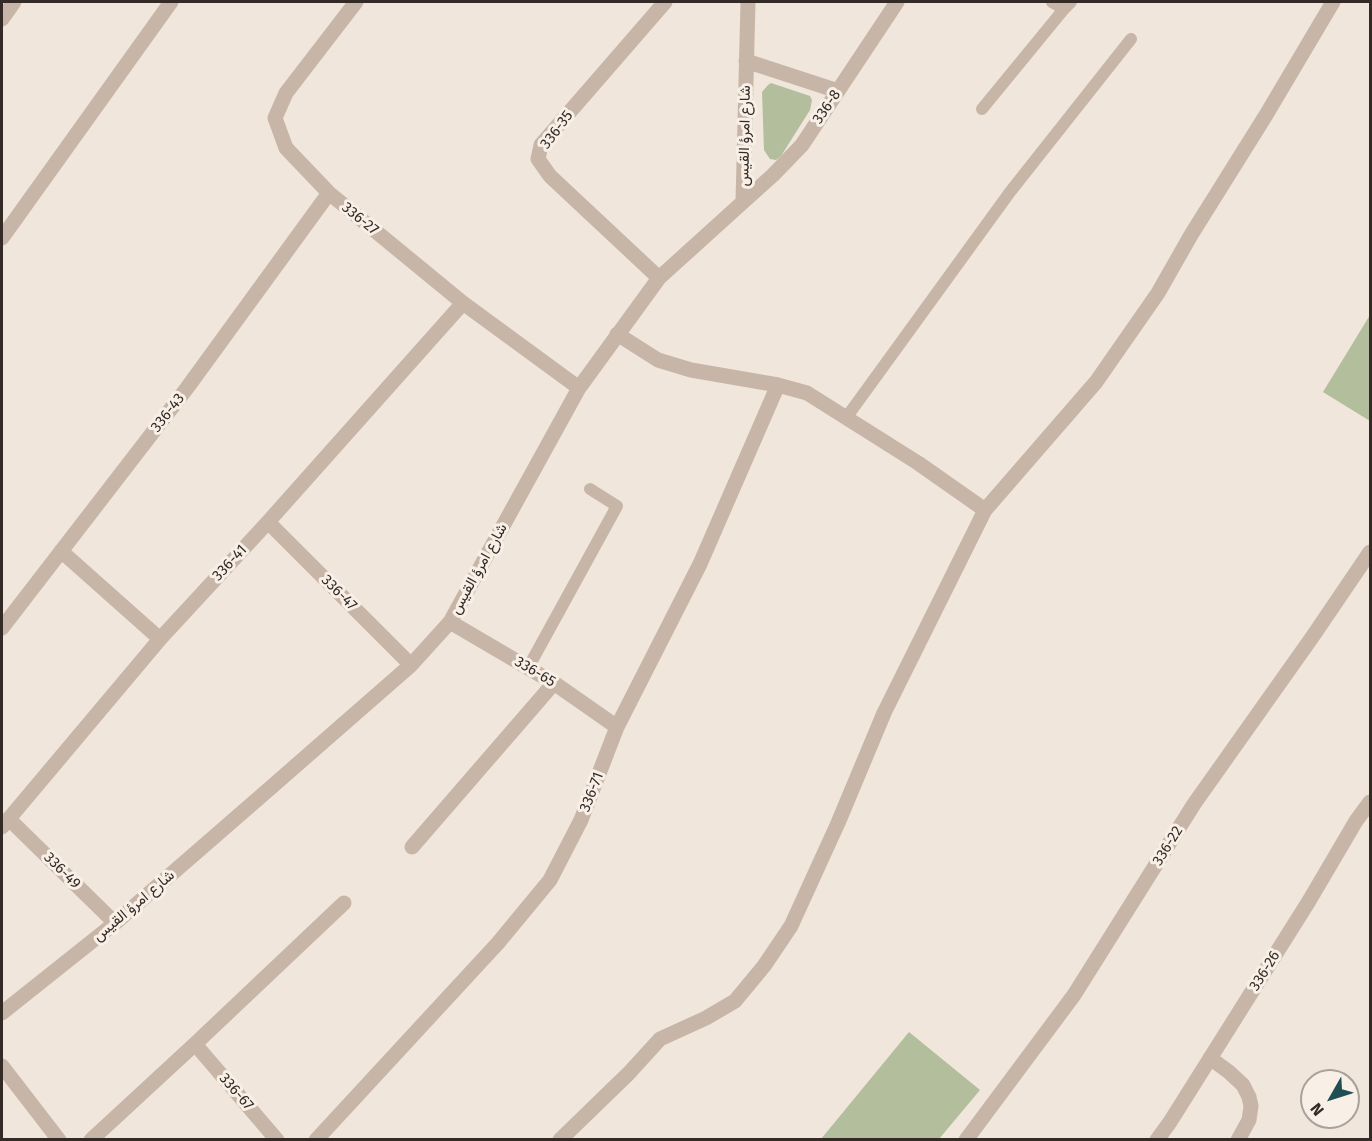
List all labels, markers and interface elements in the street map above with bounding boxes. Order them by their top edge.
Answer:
street label: شارع امرؤ القيس [735,85,755,187]
street label: 336-8 [809,87,845,127]
street label: 336-35 [537,107,577,153]
street label: 336-27 [338,199,382,239]
street label: 336-43 [147,390,189,436]
street label: شارع امرؤ القيس [447,520,511,618]
street label: 336-41 [209,541,251,585]
street label: 336-47 [317,571,361,615]
street label: 336-65 [511,653,559,691]
street label: 336-71 [576,770,608,814]
street label: 336-22 [1149,823,1187,869]
street label: 336-49 [40,849,84,893]
street label: شارع امرؤ القيس [89,867,179,945]
street label: 336-26 [1246,948,1284,994]
north arrow [1300,1069,1360,1129]
street label: 336-67 [215,1070,257,1114]
text: N [1306,1099,1328,1119]

